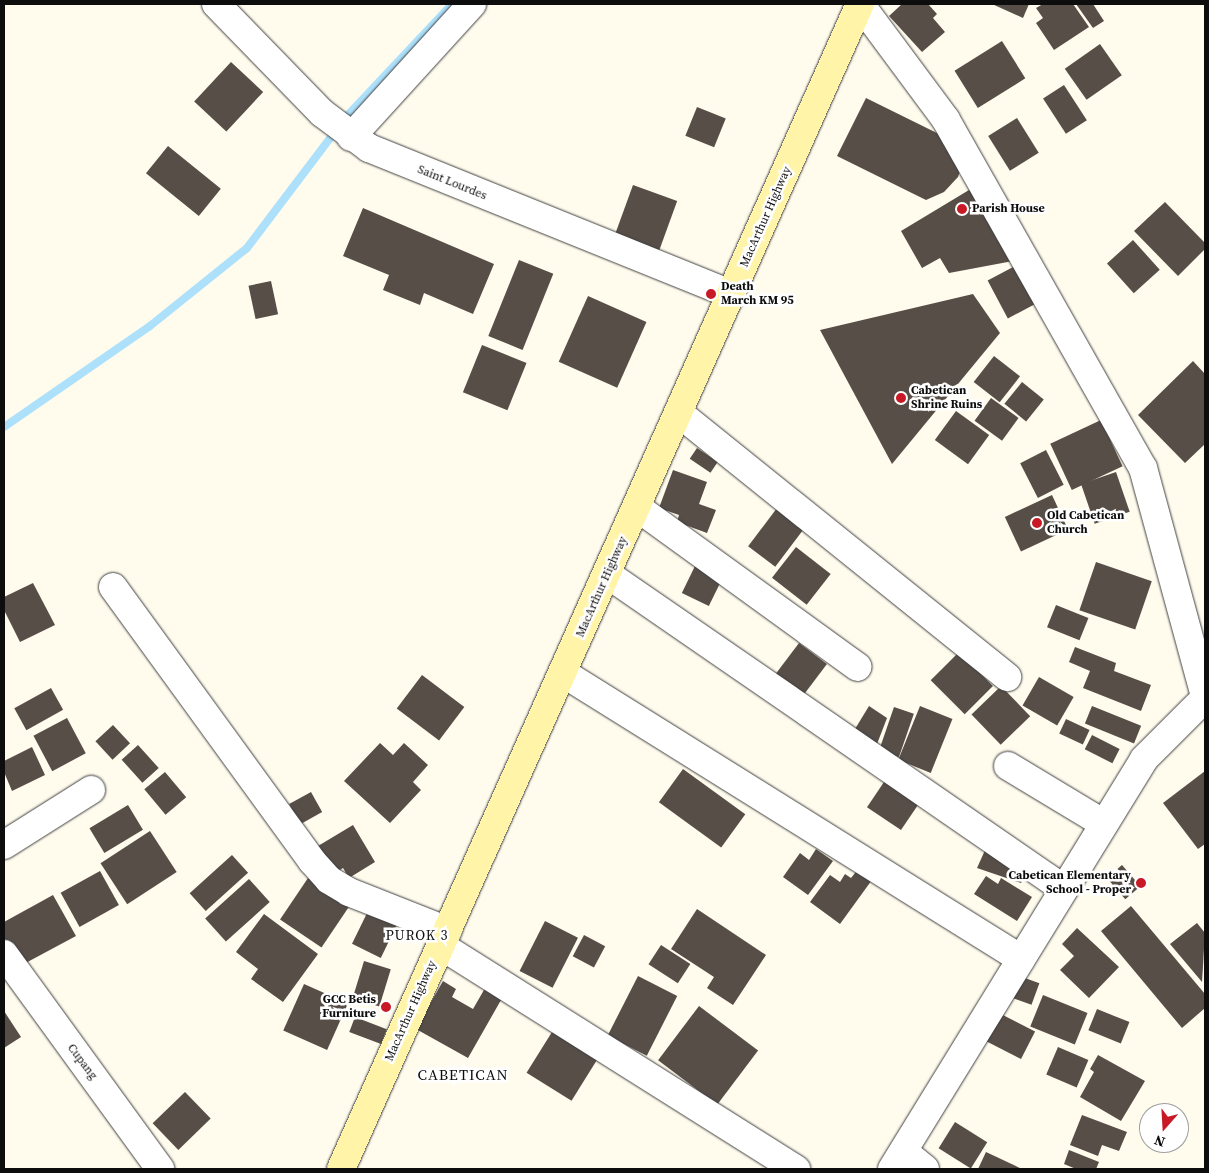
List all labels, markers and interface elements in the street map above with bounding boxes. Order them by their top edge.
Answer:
street label: Saint Lourdes [415,163,489,203]
street label: MacArthur Highway [737,164,795,270]
place label: Parish House [972,202,1045,216]
marker: Parish House [956,203,968,215]
place label: Death March KM 95 [721,280,794,308]
marker: Death March KM 95 [705,288,717,300]
place label: Cabetican Shrine Ruins [911,384,982,412]
marker: Cabetican Shrine Ruins [895,392,907,404]
place label: Old Cabetican Church [1047,509,1124,537]
marker: Old Cabetican Church [1031,517,1043,529]
street label: MacArthur Highway [573,534,631,640]
place label: Cabetican Elementary School - Proper [1008,869,1131,897]
marker: Cabetican Elementary School - Proper [1135,877,1147,889]
district label: PUROK 3 [385,927,449,943]
street label: MacArthur Highway [382,958,440,1064]
place label: GCC Betis Furniture [322,993,376,1021]
marker: GCC Betis Furniture [380,1001,392,1013]
street label: Cupang [64,1041,100,1083]
district label: CABETICAN [416,1066,510,1084]
north arrow [1139,1103,1189,1153]
text: N [1151,1130,1168,1152]

